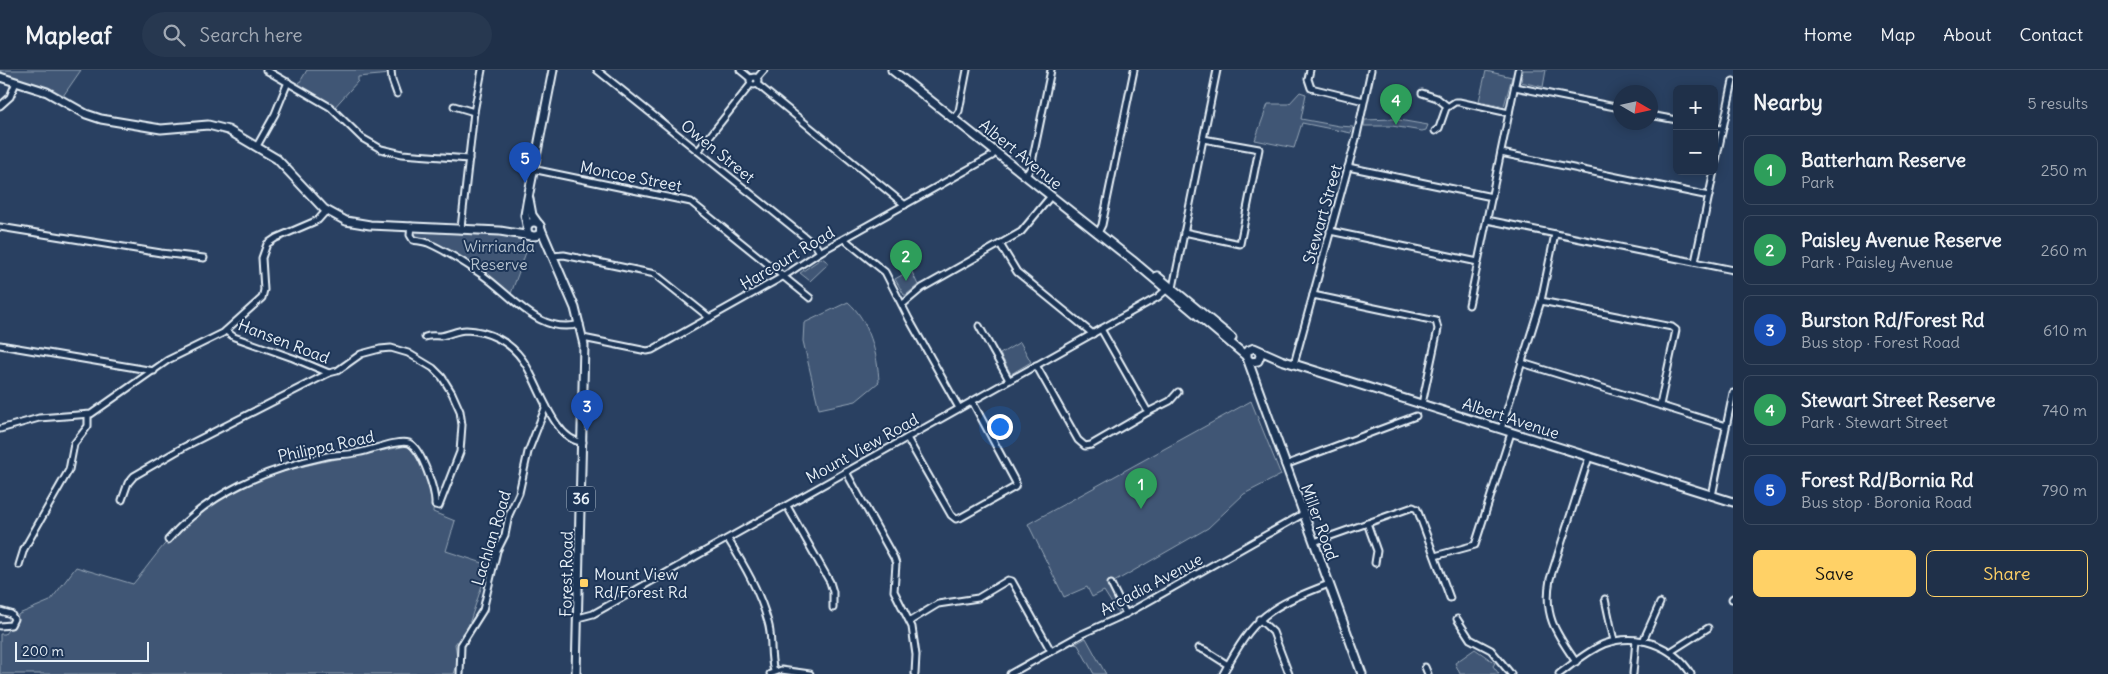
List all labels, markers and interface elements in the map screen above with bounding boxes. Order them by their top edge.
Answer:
search box [142,12,492,57]
text: Mapleaf [25,20,112,50]
icon: search [160,21,188,49]
text: Search here [200,23,303,47]
text: Home [1804,23,1852,46]
text: Map [1880,23,1915,46]
text: About [1943,23,1991,46]
text: Contact [2019,23,2083,46]
pin: 4 [1380,84,1412,125]
north arrow [1613,85,1658,130]
map controls [1673,85,1718,175]
button: + [1673,85,1718,130]
text: Nearby [1753,89,1823,116]
text: 5 results [2027,93,2088,113]
street label: Owen Street [677,115,759,187]
street label: Albert Avenue [976,115,1066,193]
button: − [1673,130,1718,175]
pin: 5 [509,142,541,183]
text: Batterham Reserve [1801,148,1966,172]
street label: Moncoe Street [578,156,684,196]
text: 1 [1767,160,1773,180]
text: 250 m [2041,160,2087,180]
street label: Stewart Street [1298,161,1346,266]
text: Park [1801,172,1834,192]
street label: Harcourt Road [736,222,838,294]
text: Paisley Avenue Reserve [1801,228,2002,252]
park label: Wirrianda Reserve [463,236,535,274]
pin: 2 [890,240,922,281]
text: 2 [1766,240,1774,260]
text: 260 m [2041,240,2087,260]
text: Park · Paisley Avenue [1801,252,1953,272]
text: Burston Rd/Forest Rd [1801,308,1984,332]
street label: Hansen Road [235,314,333,368]
text: 3 [1765,320,1775,340]
text: 610 m [2043,320,2087,340]
text: Bus stop · Forest Road [1801,332,1960,352]
text: Stewart Street Reserve [1801,388,1995,412]
pin: 3 [571,390,603,431]
street label: Albert Avenue [1460,393,1562,443]
text: 4 [1765,400,1775,420]
text: 740 m [2042,400,2087,420]
street label: Mount View Road [802,409,922,487]
text: Park · Stewart Street [1801,412,1948,432]
your location [987,414,1013,440]
street label: Philippa Road [276,426,376,466]
pin: 1 [1125,468,1157,509]
text: Forest Rd/Bornia Rd [1801,468,1973,492]
text: 5 [1765,480,1775,500]
text: 790 m [2042,480,2087,500]
street label: Miller Road [1297,481,1343,563]
road number: 36 [567,486,595,512]
street label: Lachlan Road [467,488,515,588]
text: Bus stop · Boronia Road [1801,492,1972,512]
street label: Forest Road [555,531,577,617]
street label: Arcadia Avenue [1096,549,1206,619]
button: Save [1753,550,1916,597]
button: Share [1926,550,2088,597]
place label: Mount View Rd/Forest Rd [594,564,687,602]
marker: Mount View Rd/Forest Rd [578,577,590,589]
scale bar [15,639,149,662]
text: 200 m [22,642,64,660]

